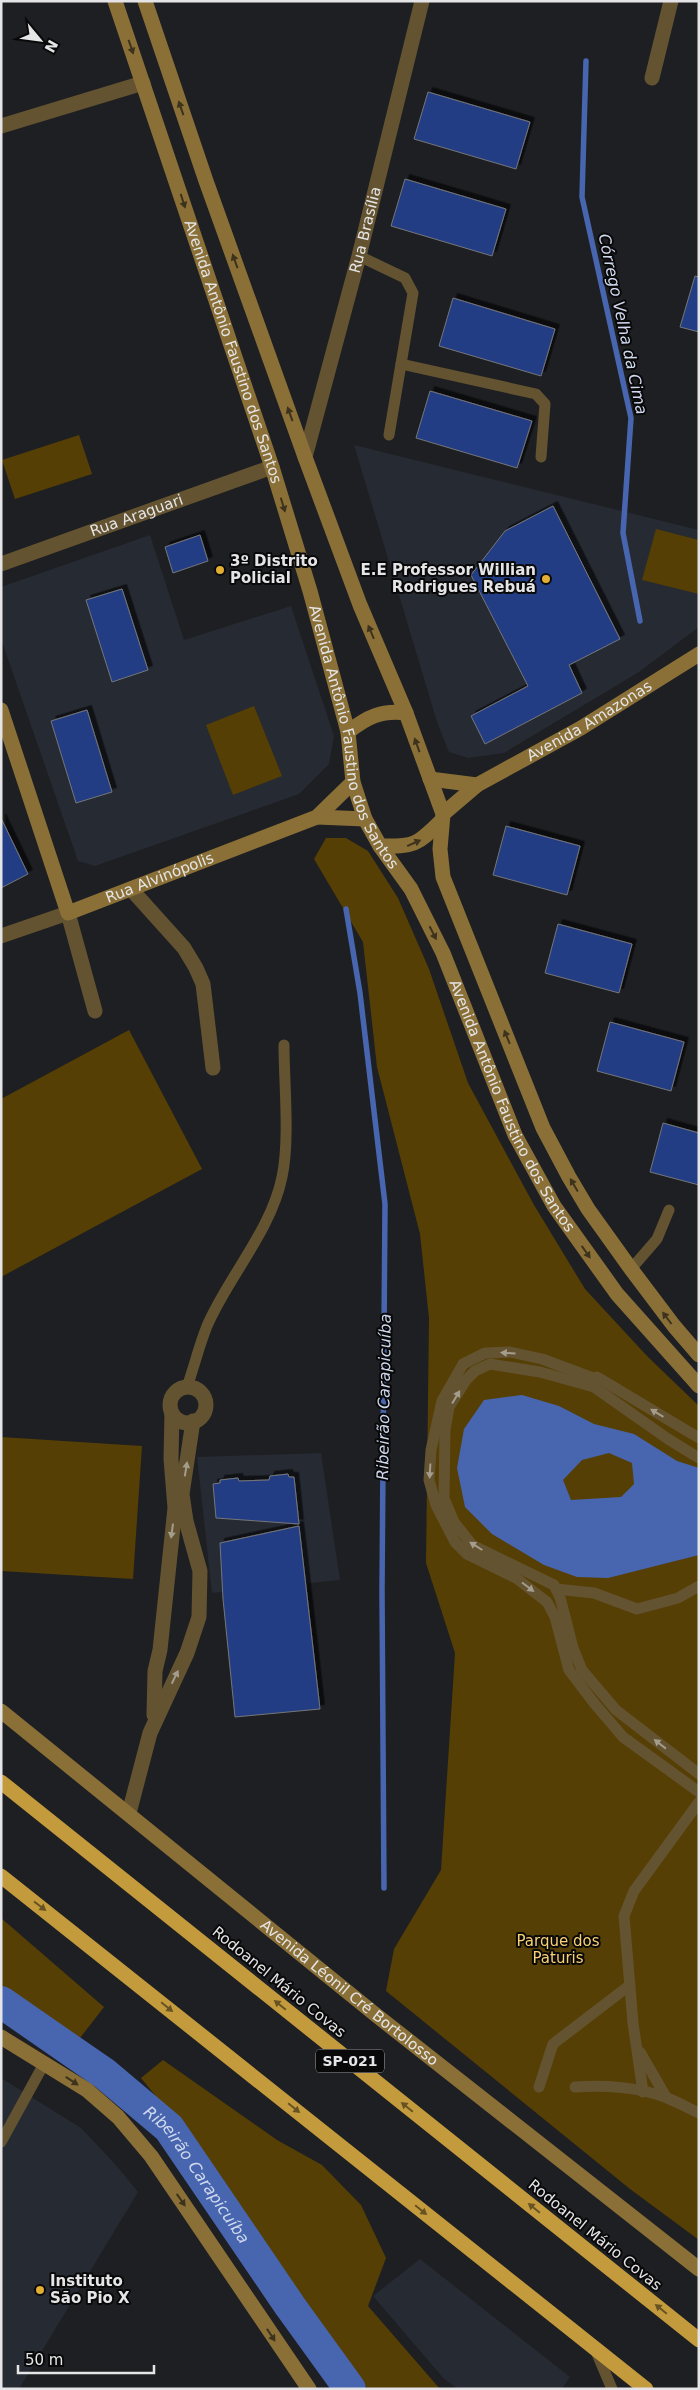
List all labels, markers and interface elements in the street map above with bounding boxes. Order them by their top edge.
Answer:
north arrow [15,15,65,65]
text: N [42,37,61,55]
one-way arrow [128,40,135,55]
one-way arrow [177,100,185,115]
street label: Rua Brasília [346,185,385,275]
one-way arrow [179,194,187,209]
street label: Avenida Antônio Faustino dos Santos [180,217,286,486]
water label: Córrego Velha da Cima [595,232,651,416]
one-way arrow [231,254,238,269]
one-way arrow [286,407,293,422]
street label: Rua Araguari [88,491,186,540]
one-way arrow [280,498,288,513]
place label: 3º Distrito Policial [230,552,318,587]
place label: E.E Professor Willian Rodrigues Rebuá [360,561,536,596]
marker: 3º Distrito Policial [214,564,226,576]
marker: E.E Professor Willian Rodrigues Rebuá [540,573,552,585]
street label: Avenida Antônio Faustino dos Santos [305,603,403,873]
one-way arrow [367,625,375,639]
street label: Avenida Amazonas [524,677,655,765]
one-way arrow [413,738,420,753]
one-way arrow [407,838,421,846]
street label: Rua Alvinópolis [103,849,216,907]
one-way arrow [429,926,437,940]
street label: Avenida Antônio Faustino dos Santos [445,977,579,1236]
one-way arrow [503,1030,510,1045]
one-way arrow [569,1179,578,1192]
one-way arrow [581,1245,591,1259]
one-way arrow [662,1312,673,1325]
water label: Ribeirão Carapicuíba [373,1314,395,1480]
one-way arrow [500,1349,516,1357]
one-way arrow [451,1390,460,1404]
one-way arrow [650,1409,663,1418]
one-way arrow [182,1461,190,1477]
one-way arrow [425,1464,433,1480]
one-way arrow [168,1524,176,1540]
one-way arrow [470,1542,483,1551]
one-way arrow [521,1582,535,1592]
one-way arrow [171,1670,179,1684]
one-way arrow [654,1738,667,1749]
one-way arrow [33,1901,47,1911]
street label: Avenida Léonil Cré Bortolosso [257,1916,442,2070]
street label: Rodoanel Mário Covas [209,1923,349,2041]
park label: Parque dos Paturis [516,1932,600,1967]
one-way arrow [274,2000,287,2011]
one-way arrow [161,2001,174,2012]
road number: SP-021 [316,2050,384,2072]
one-way arrow [66,2076,79,2086]
one-way arrow [401,2101,414,2112]
water label: Ribeirão Carapicuíba [140,2102,254,2247]
one-way arrow [288,2103,301,2114]
street label: Rodoanel Mário Covas [525,2176,665,2294]
one-way arrow [176,2193,186,2207]
one-way arrow [527,2203,541,2213]
one-way arrow [415,2204,428,2215]
place label: Instituto São Pio X [50,2272,130,2307]
marker: Instituto São Pio X [34,2284,46,2296]
one-way arrow [654,2304,667,2315]
one-way arrow [266,2328,276,2342]
scale bar [18,2342,154,2374]
text: 50 m [25,2351,63,2369]

